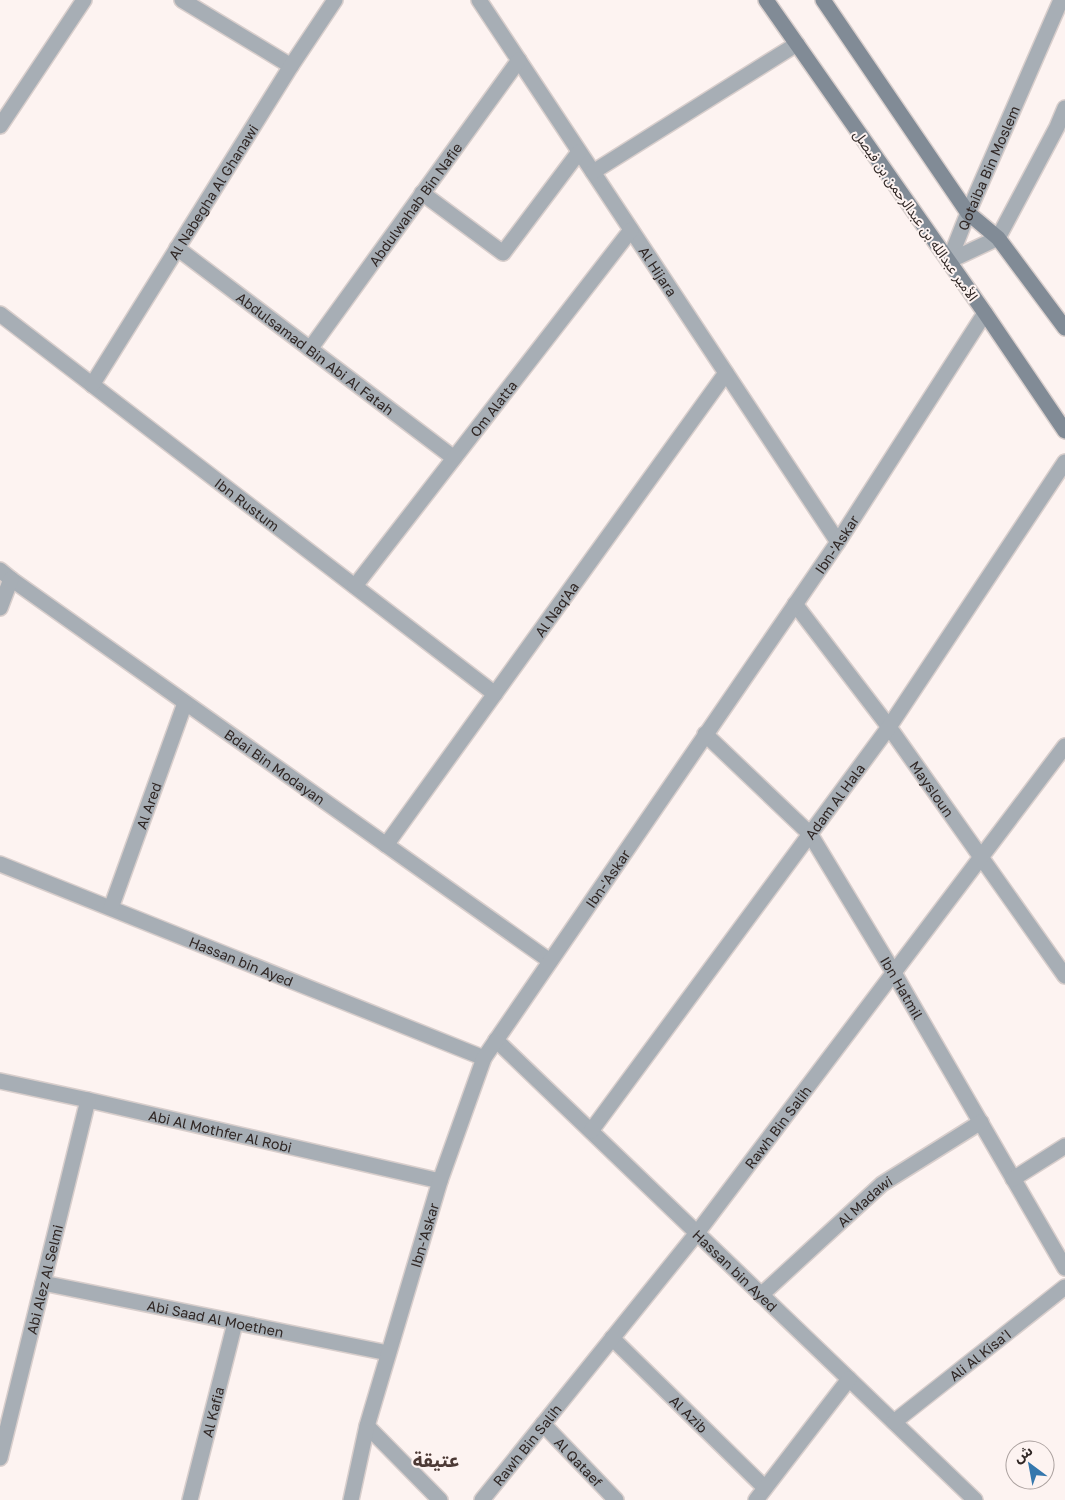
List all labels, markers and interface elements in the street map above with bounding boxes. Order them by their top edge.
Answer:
street label: Qotaiba Bin Moslem [954,103,1022,233]
street label: Al Nabegha Al Ghanawi [164,121,261,262]
street label: الأمير عبدالله بن عبدالرحمن بن فيصل [849,126,982,304]
street label: Abdulwahab Bin Nafie [365,139,465,269]
street label: Al Hijara [636,243,681,299]
street label: Abdulsamad Bin Abi Al Fatah [234,288,398,418]
street label: Om Alatta [466,377,520,440]
street label: Ibn Rustum [212,474,283,534]
street label: Ibn-'Askar [811,511,862,577]
street label: Al Naq'Aa [531,578,582,640]
street label: Bdai Bin Modayan [222,725,329,808]
street label: Maysloun [907,757,958,820]
street label: Adam Al Hala [801,760,868,842]
street label: Al Ared [132,780,164,831]
street label: Ibn-'Askar [581,845,634,911]
street label: Hassan bin Ayed [187,932,296,989]
street label: Ibn Hatmil [877,953,927,1022]
street label: Rawh Bin Salih [740,1082,814,1172]
street label: Abi Al Mothfer Al Robi [147,1106,294,1155]
street label: Al Madawi [833,1171,895,1230]
street label: Ibn-'Askar [406,1200,442,1269]
street label: Abi Alez Al Selmi [22,1223,66,1336]
street label: Hassan bin Ayed [690,1225,781,1314]
street label: Abi Saad Al Moethen [146,1296,285,1340]
street label: Ali Al Kisa'I [945,1325,1014,1384]
street label: Al Kafia [198,1385,227,1439]
street label: Al Azib [667,1391,712,1436]
street label: Rawh Bin Salih [489,1401,564,1489]
street label: Al Qataef [551,1433,607,1490]
north arrow [1005,1440,1055,1490]
text: ش [1010,1441,1035,1466]
district label: عتيقة [413,1448,459,1471]

